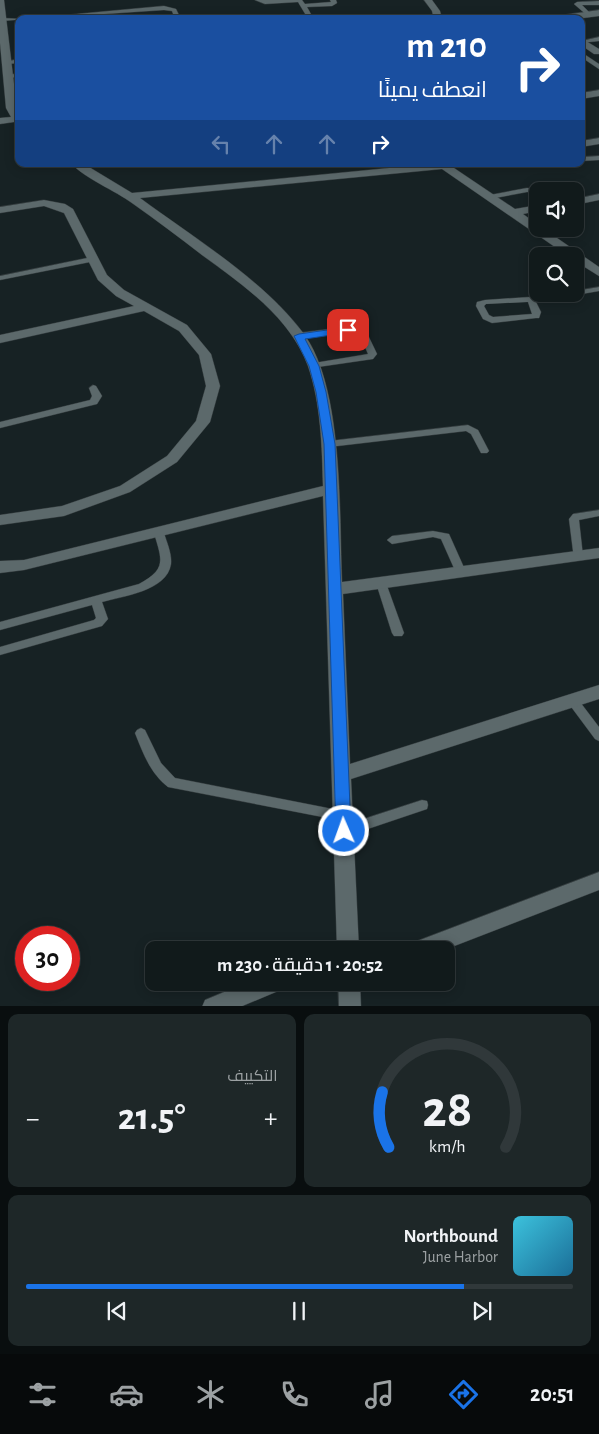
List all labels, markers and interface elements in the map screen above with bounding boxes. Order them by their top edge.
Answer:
text: 210 m [406,29,487,64]
icon: right [505,35,570,100]
text: انعطف يمينًا [378,79,487,101]
icon: left [207,130,235,158]
icon: ahead [260,130,288,158]
icon: ahead [313,130,341,158]
icon: right [366,130,394,158]
map controls [529,182,584,302]
button: sound [529,182,584,237]
button: search [529,247,584,302]
pin [327,309,369,351]
icon: arrive [334,316,362,344]
position arrow [317,804,369,856]
speed limit sign: 30 [15,926,80,991]
text: 20:52 · 1 دقيقة · 230 m [217,956,383,975]
text: التكييف [227,1068,278,1084]
text: 28 [422,1084,472,1136]
text: 21.5° [118,1099,186,1137]
text: − [26,1105,39,1133]
text: + [264,1105,278,1133]
text: km/h [429,1138,466,1156]
text: Northbound [403,1227,498,1246]
text: June Harbor [423,1249,498,1265]
icon: previous [103,1297,131,1325]
icon: pause [285,1297,313,1325]
icon: next [468,1297,496,1325]
icon: filters [25,1377,60,1412]
icon: car [109,1377,144,1412]
icon: climate [193,1377,228,1412]
icon: phone [277,1377,312,1412]
icon: music [362,1377,397,1412]
icon: directions [446,1377,481,1412]
text: 20:51 [530,1383,574,1405]

